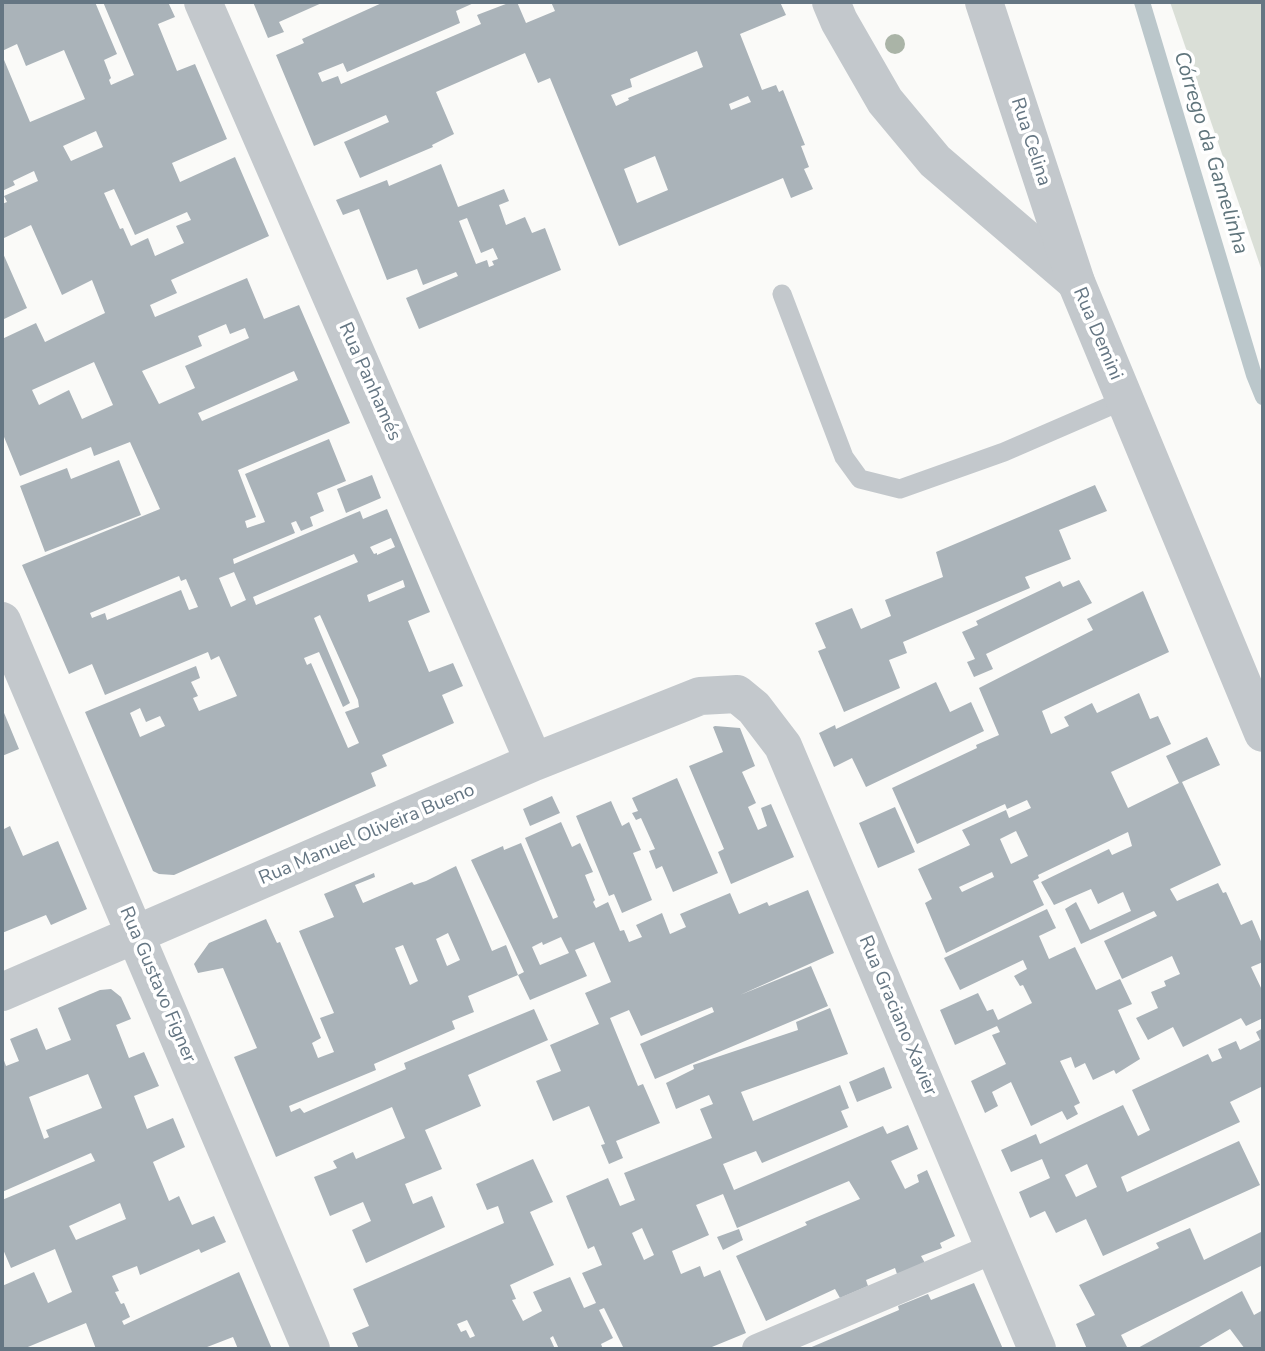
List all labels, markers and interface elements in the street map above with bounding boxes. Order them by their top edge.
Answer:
water label: Córrego da Gamelinha [1167,48,1253,258]
street label: Rua Celina [1005,95,1055,189]
street label: Rua Demini [1067,284,1127,384]
street label: Rua Panhamés [333,319,405,445]
street label: Rua Manuel Oliveira Bueno [256,779,478,891]
street label: Rua Gustavo Figner [114,904,200,1066]
street label: Rua Graciano Xavier [853,932,941,1100]

